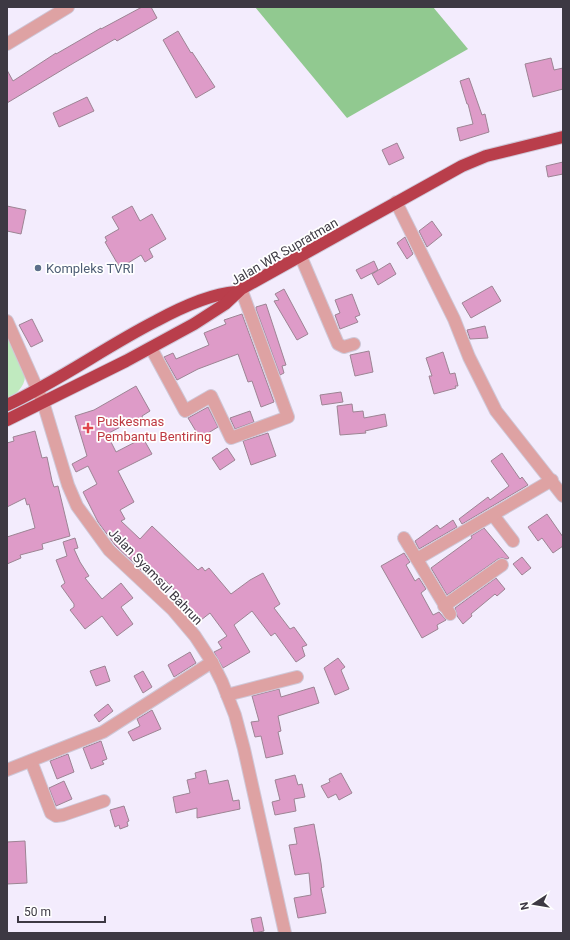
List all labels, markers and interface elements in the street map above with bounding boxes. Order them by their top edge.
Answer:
street label: Jalan WR Supratman [228,215,340,288]
place label: Kompleks TVRI [46,261,134,276]
marker: Kompleks TVRI [33,263,43,273]
place label: Puskesmas Pembantu Bentiring [97,414,211,444]
marker: Puskesmas Pembantu Bentiring [82,422,94,434]
street label: Jalan Syamsul Bahrun [106,525,206,628]
north arrow [514,884,554,924]
scale bar [18,898,105,924]
text: N [517,901,532,911]
text: 50 m [24,905,51,919]

